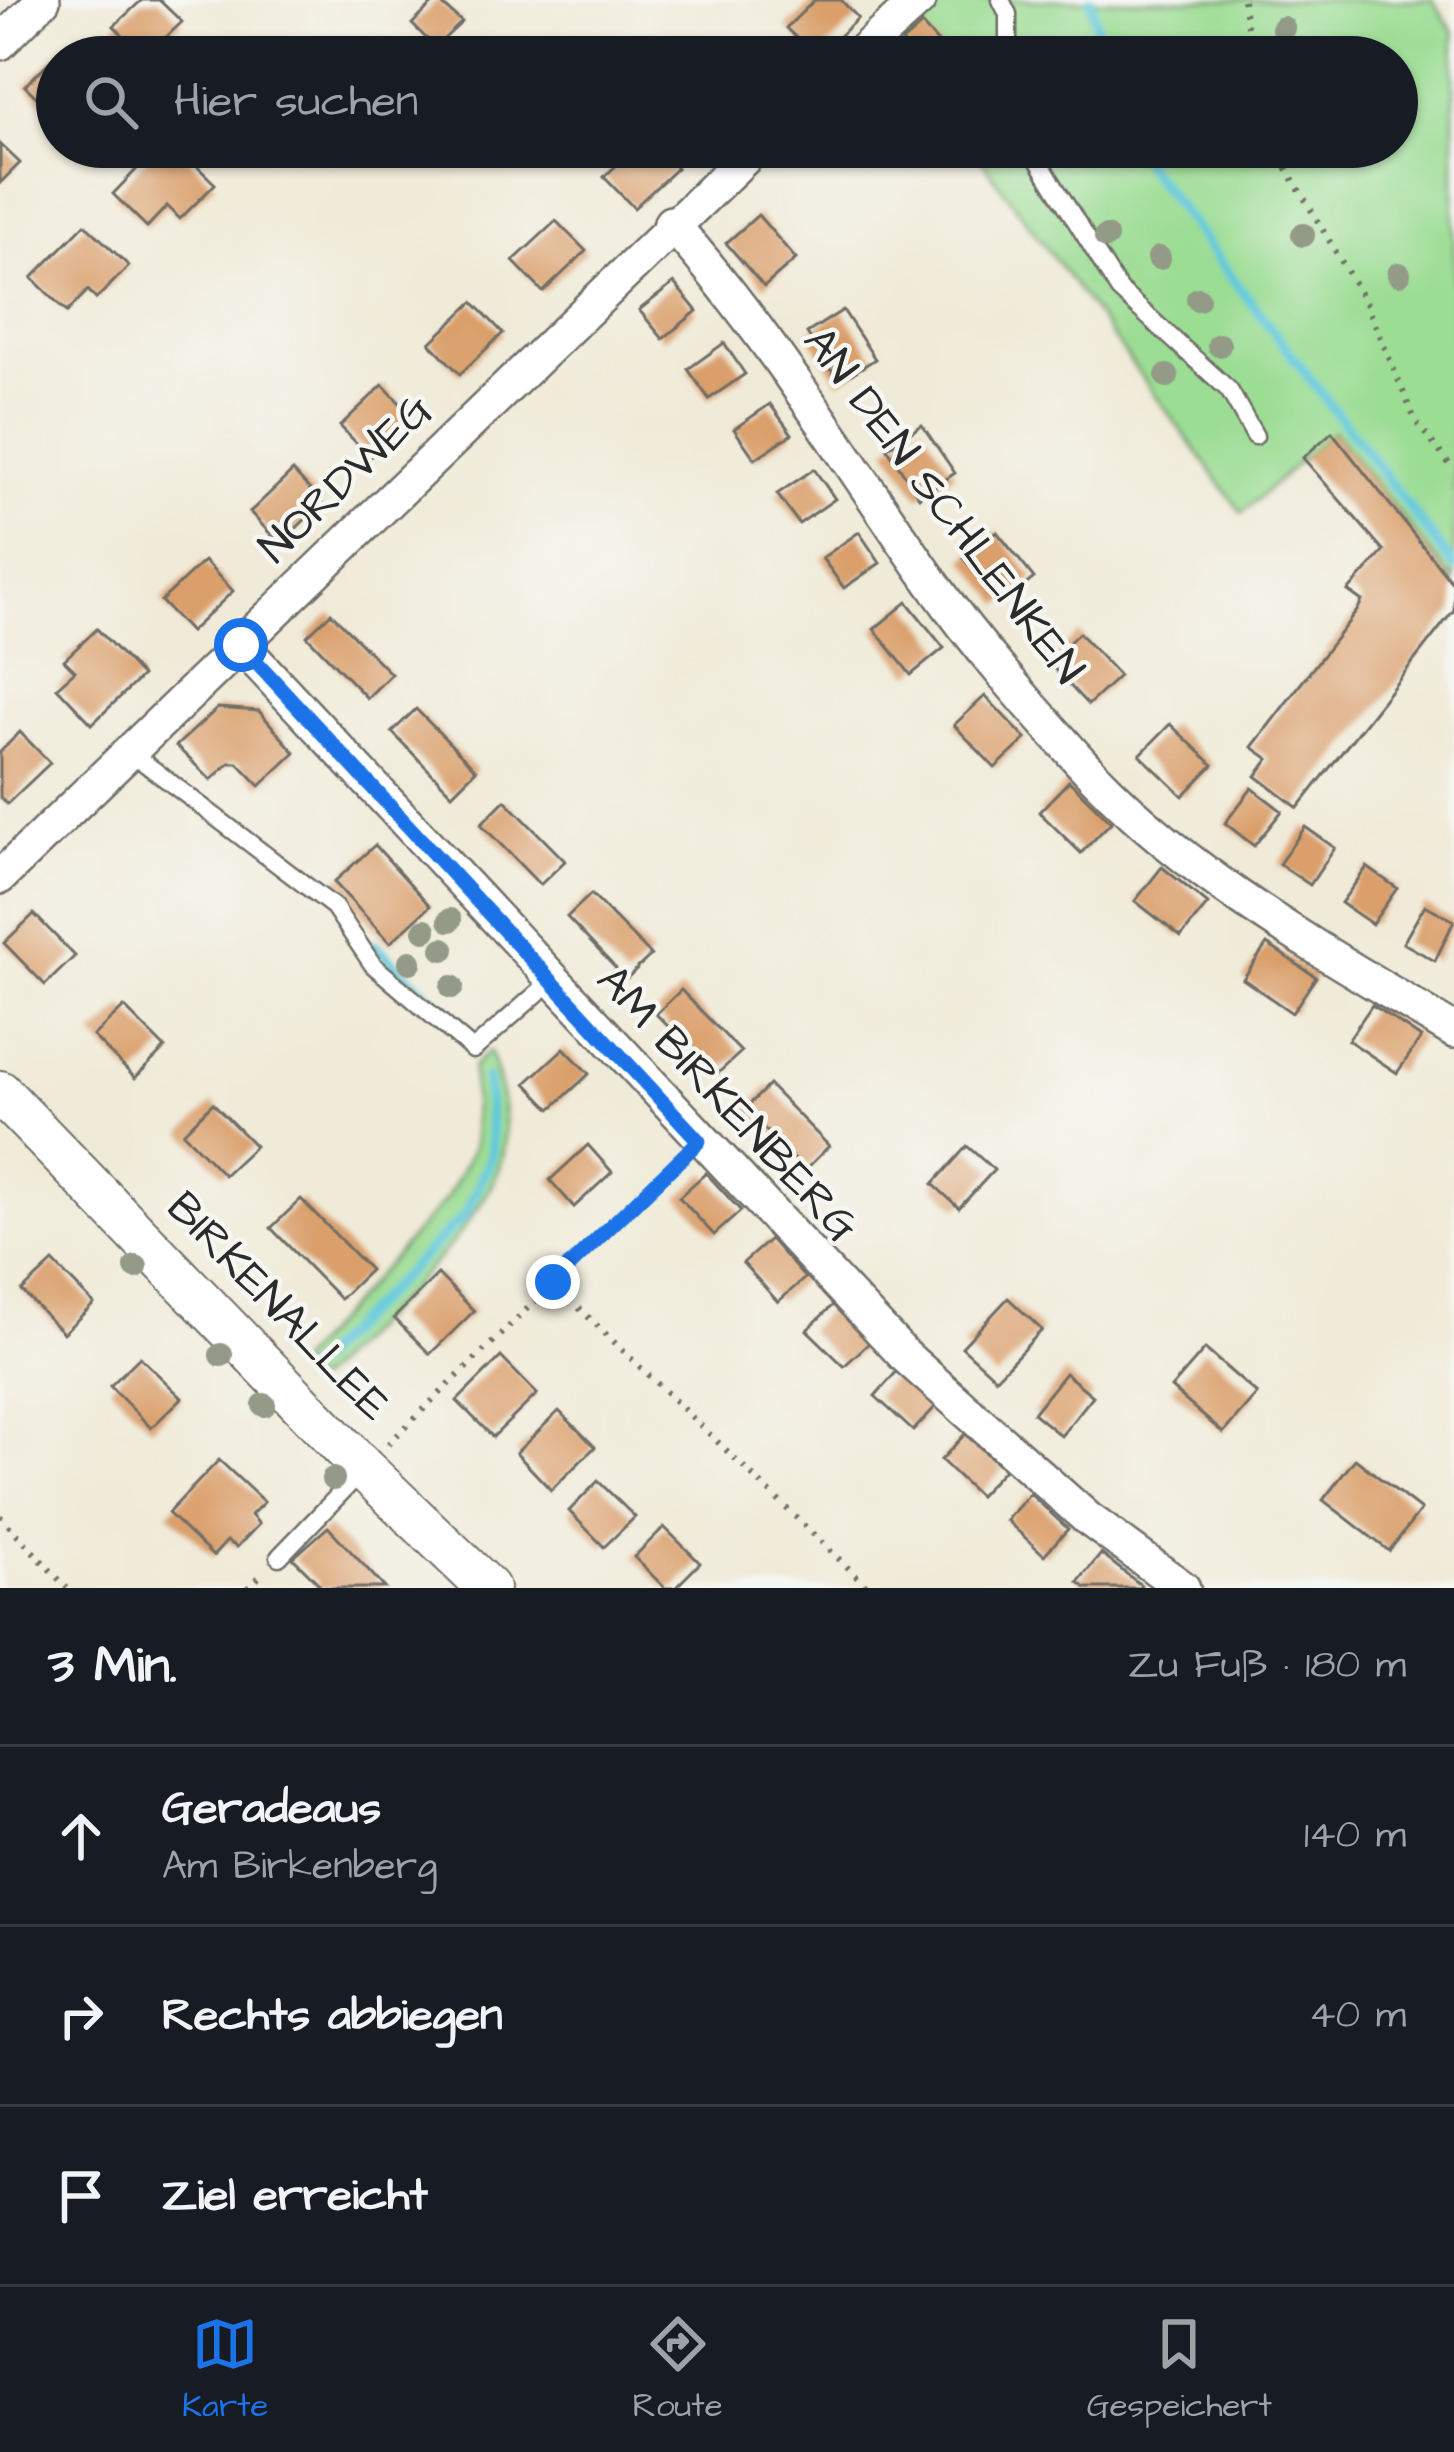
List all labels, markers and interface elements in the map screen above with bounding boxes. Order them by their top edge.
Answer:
search box [36,36,1418,168]
icon: search [78,69,144,135]
text: Hier suchen [174,71,418,133]
street label: AN DEN SCHLENKEN [788,314,1098,698]
street label: NORDWEG [245,380,447,578]
route start [214,618,268,672]
street label: AM BIRKENBERG [582,952,872,1256]
street label: BIRKENALLEE [152,1179,404,1435]
route end [526,1255,580,1309]
text: 3 Min. [48,1631,177,1702]
text: Zu Fuß · 180 m [1128,1639,1406,1693]
text: Geradeaus [162,1778,381,1840]
icon: ahead [48,1803,114,1869]
text: 140 m [1304,1809,1406,1863]
text: Am Birkenberg [162,1840,437,1894]
icon: right [48,1983,114,2049]
text: Rechts abbiegen [162,1985,503,2047]
text: 40 m [1309,1989,1406,2043]
icon: arrive [48,2163,114,2229]
text: Ziel erreicht [162,2165,428,2227]
tab: Karte [182,2311,268,2429]
tab: Route [633,2311,723,2429]
tab: Gespeichert [1087,2311,1272,2429]

